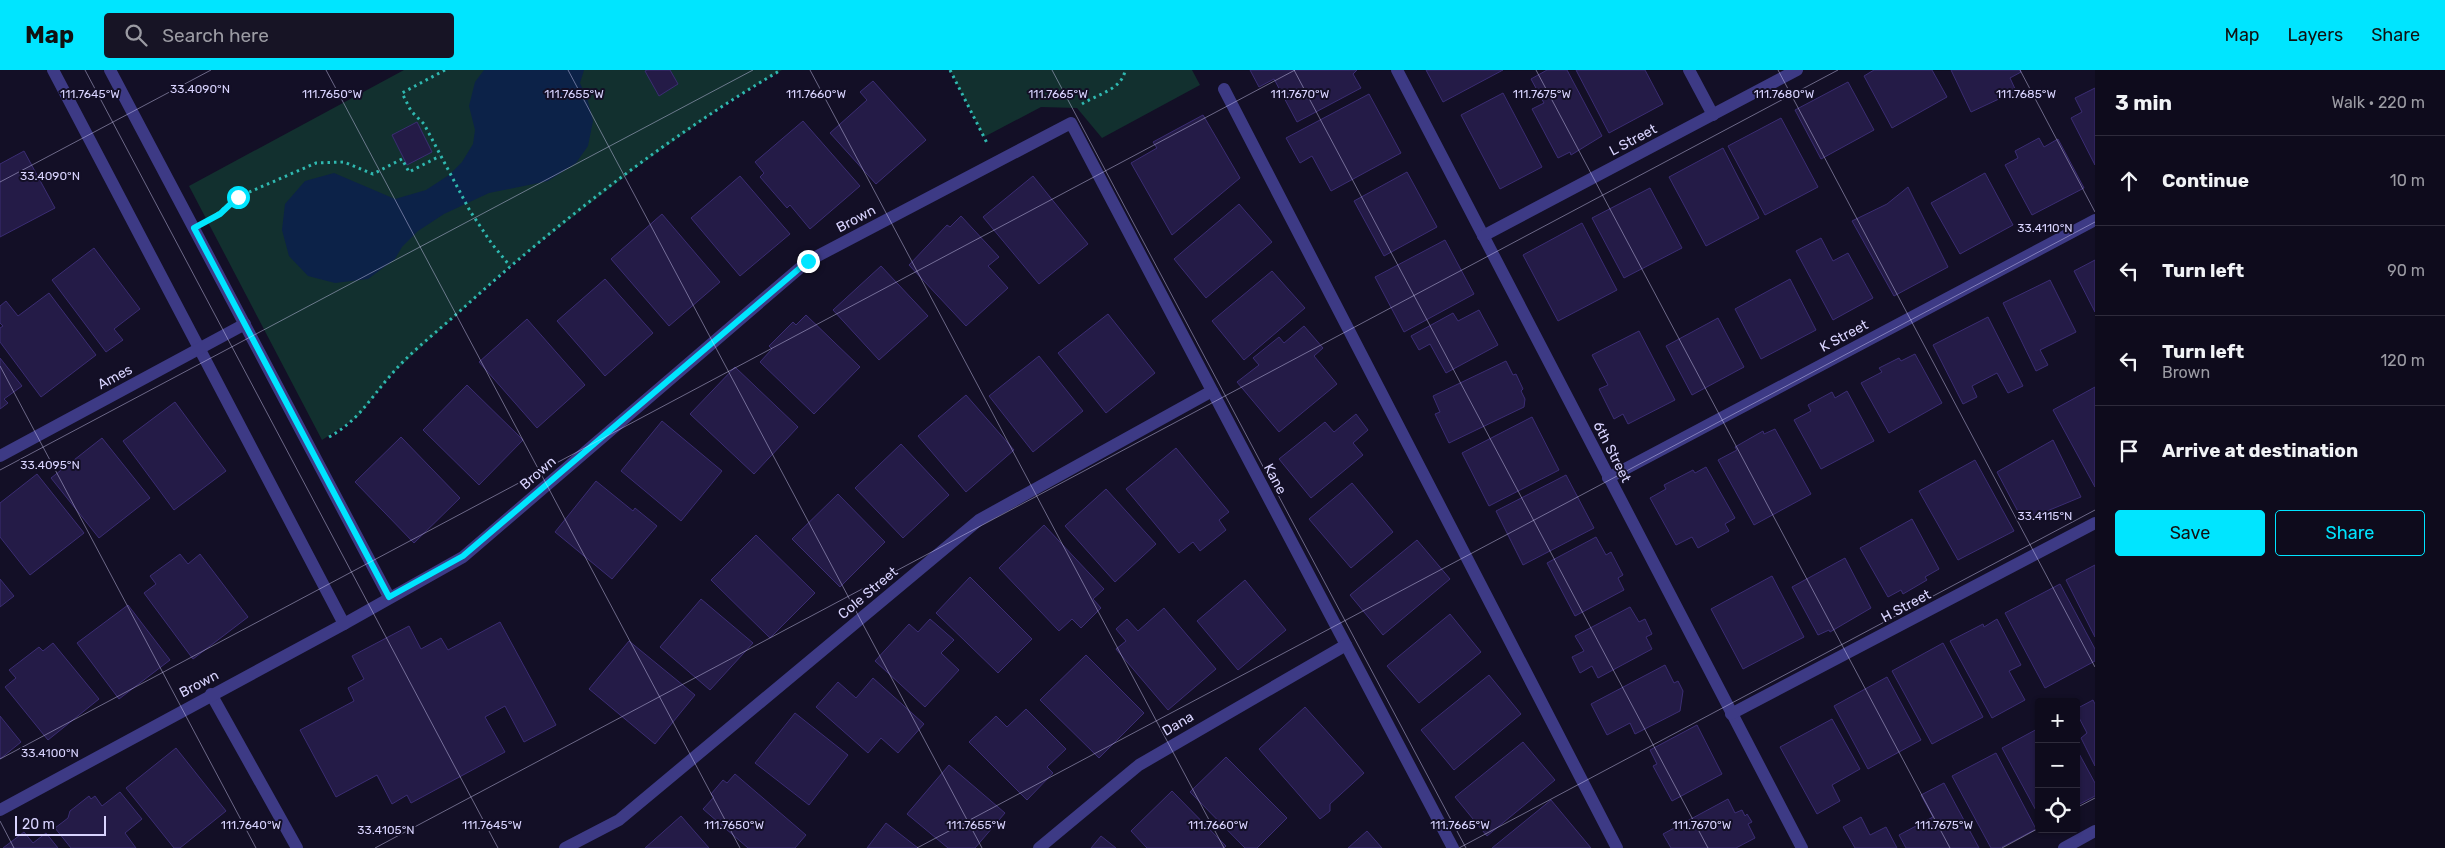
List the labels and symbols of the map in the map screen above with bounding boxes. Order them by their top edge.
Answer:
text: 33.4090°N [170,82,230,96]
text: 111.7645°W [60,87,120,101]
text: 111.7650°W [302,87,362,101]
text: 111.7655°W [544,87,604,101]
text: 111.7660°W [786,87,846,101]
text: 111.7665°W [1028,87,1088,101]
text: 111.7670°W [1271,87,1330,101]
text: 111.7675°W [1513,87,1572,101]
text: 111.7680°W [1754,87,1815,101]
text: 111.7685°W [1996,87,2056,101]
street label: L Street [1606,120,1660,160]
text: 33.4090°N [20,169,80,183]
route start [227,186,250,209]
street label: Brown [833,202,879,236]
text: 33.4110°N [2017,221,2073,235]
route end [797,250,820,273]
street label: K Street [1817,316,1871,356]
street label: Ames [95,361,135,393]
street label: 6th Street [1589,419,1635,486]
street label: Brown [517,453,559,493]
text: 33.4095°N [20,458,80,472]
street label: Kane [1260,461,1290,497]
text: 33.4115°N [2018,509,2072,523]
street label: Cole Street [835,563,902,623]
street label: H Street [1878,586,1934,626]
street label: Brown [176,667,222,701]
street label: Dana [1159,708,1197,740]
text: 33.4100°N [21,746,79,760]
scale bar [15,813,106,836]
text: 111.7640°W [221,818,282,832]
text: 111.7645°W [462,818,522,832]
text: 111.7650°W [704,818,764,832]
text: 111.7655°W [946,818,1006,832]
text: 111.7660°W [1188,818,1248,832]
text: 111.7665°W [1430,818,1490,832]
text: 111.7670°W [1673,818,1732,832]
text: 111.7675°W [1915,818,1974,832]
text: 33.4105°N [357,823,415,837]

